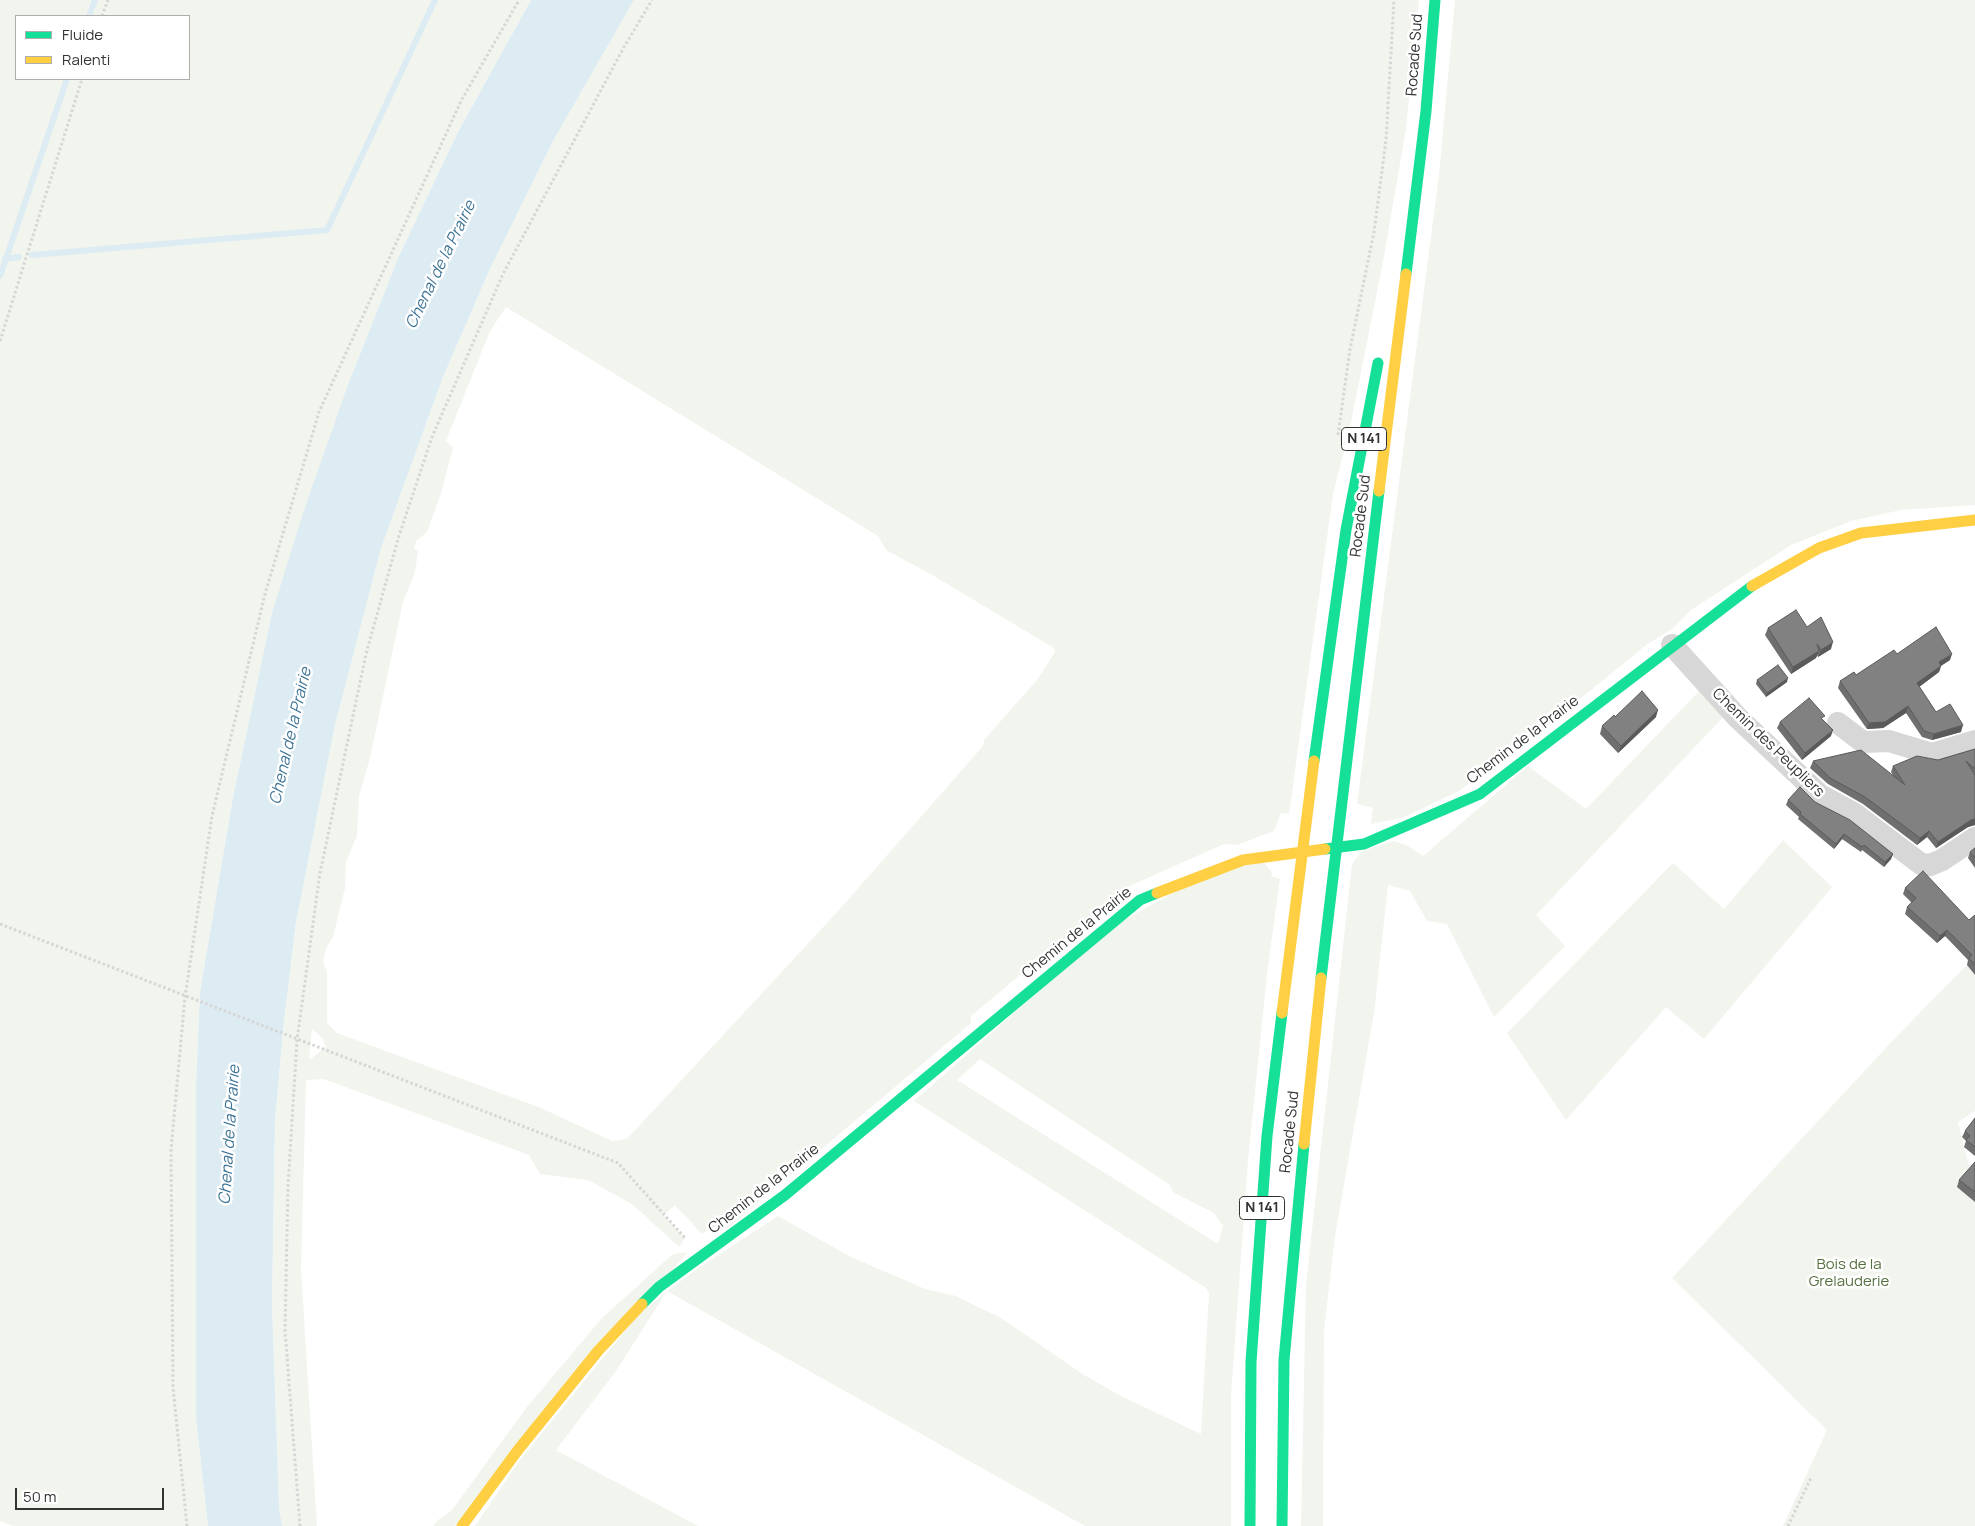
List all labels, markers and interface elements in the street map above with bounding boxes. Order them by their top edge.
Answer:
street label: Rocade Sud [1403,13,1427,97]
legend [15,15,190,80]
text: Fluide [62,24,103,45]
text: Ralenti [62,49,110,70]
water label: Chenal de la Prairie [402,198,480,332]
road number: N 141 [1342,428,1386,450]
street label: Rocade Sud [1347,474,1375,558]
water label: Chenal de la Prairie [266,666,316,806]
street label: Chemin des Peupliers [1708,685,1828,801]
street label: Chemin de la Prairie [1463,692,1583,788]
street label: Chemin de la Prairie [1019,883,1135,983]
water label: Chenal de la Prairie [216,1065,244,1205]
street label: Rocade Sud [1277,1090,1303,1174]
street label: Chemin de la Prairie [705,1140,823,1238]
road number: N 141 [1240,1196,1284,1220]
park label: Bois de la Grelauderie [1809,1256,1889,1291]
scale bar [18,1478,166,1510]
text: 50 m [23,1486,57,1507]

